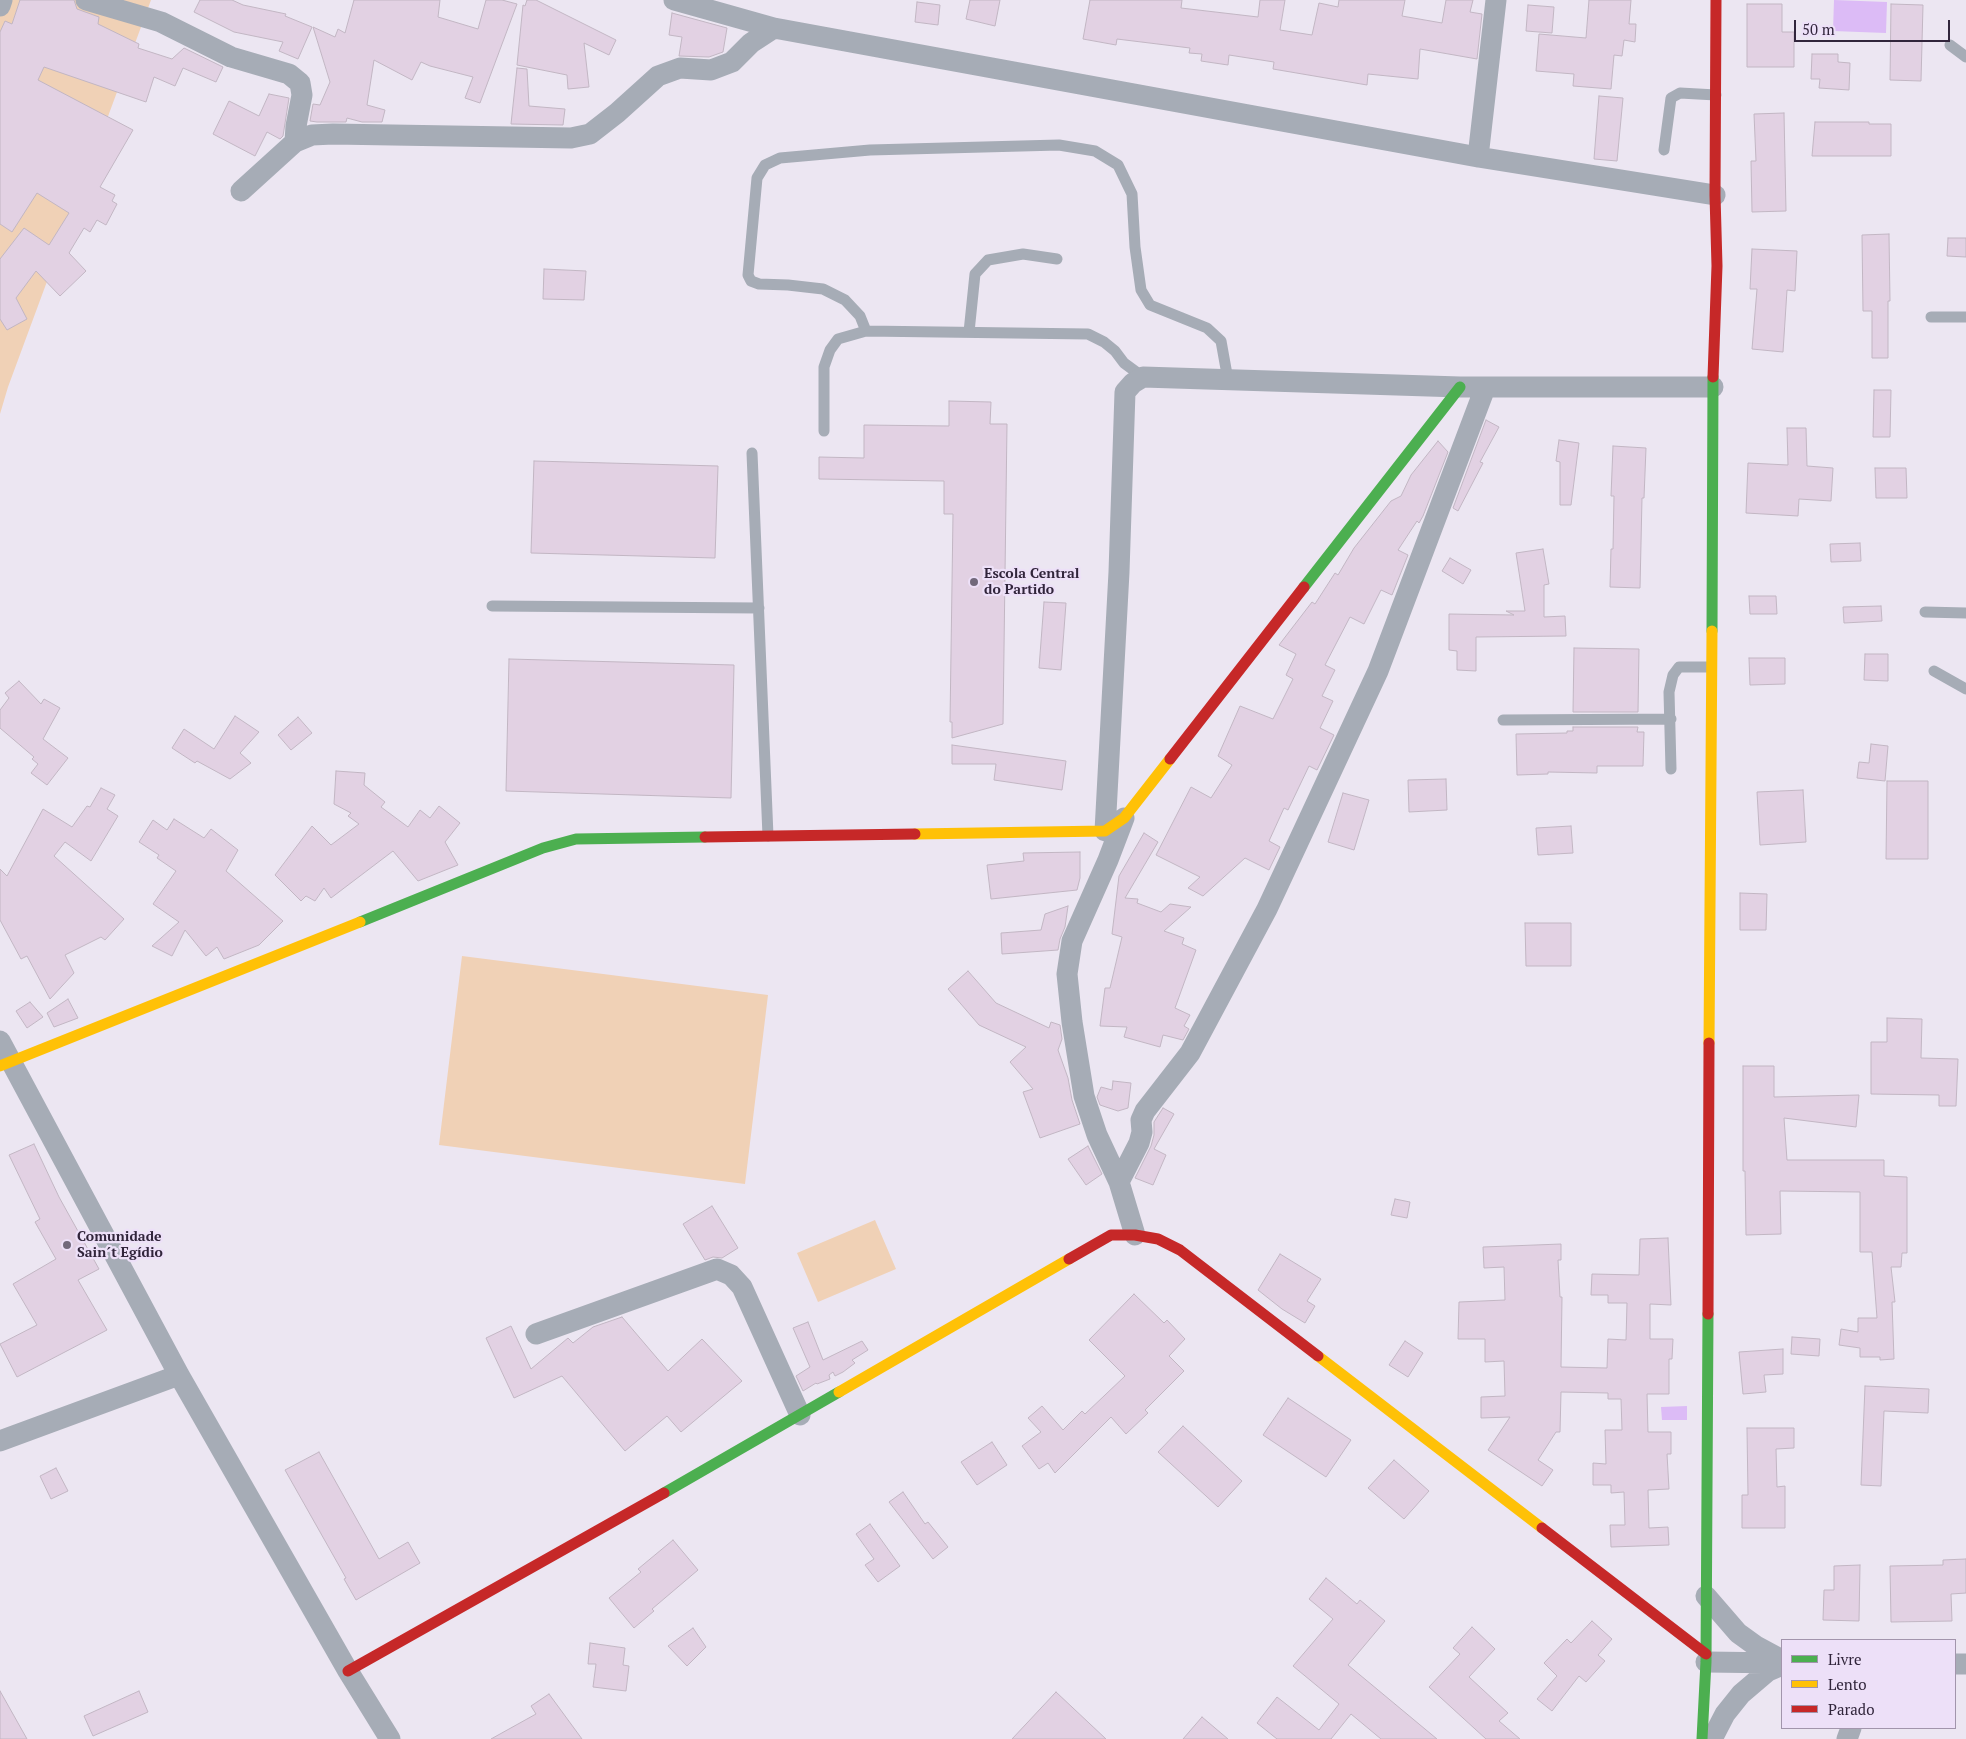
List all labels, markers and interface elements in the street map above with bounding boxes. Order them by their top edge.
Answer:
scale bar [1796,10,1952,42]
text: 50 m [1802,19,1835,39]
place label: Escola Central do Partido [984,566,1079,598]
marker: Escola Central do Partido [968,576,980,588]
place label: Comunidade Sain´t Egídio [77,1229,163,1262]
marker: Comunidade Sain´t Egídio [61,1239,73,1251]
legend [1781,1639,1956,1729]
text: Livre [1828,1649,1862,1669]
text: Lento [1828,1674,1867,1694]
text: Parado [1828,1699,1874,1719]

